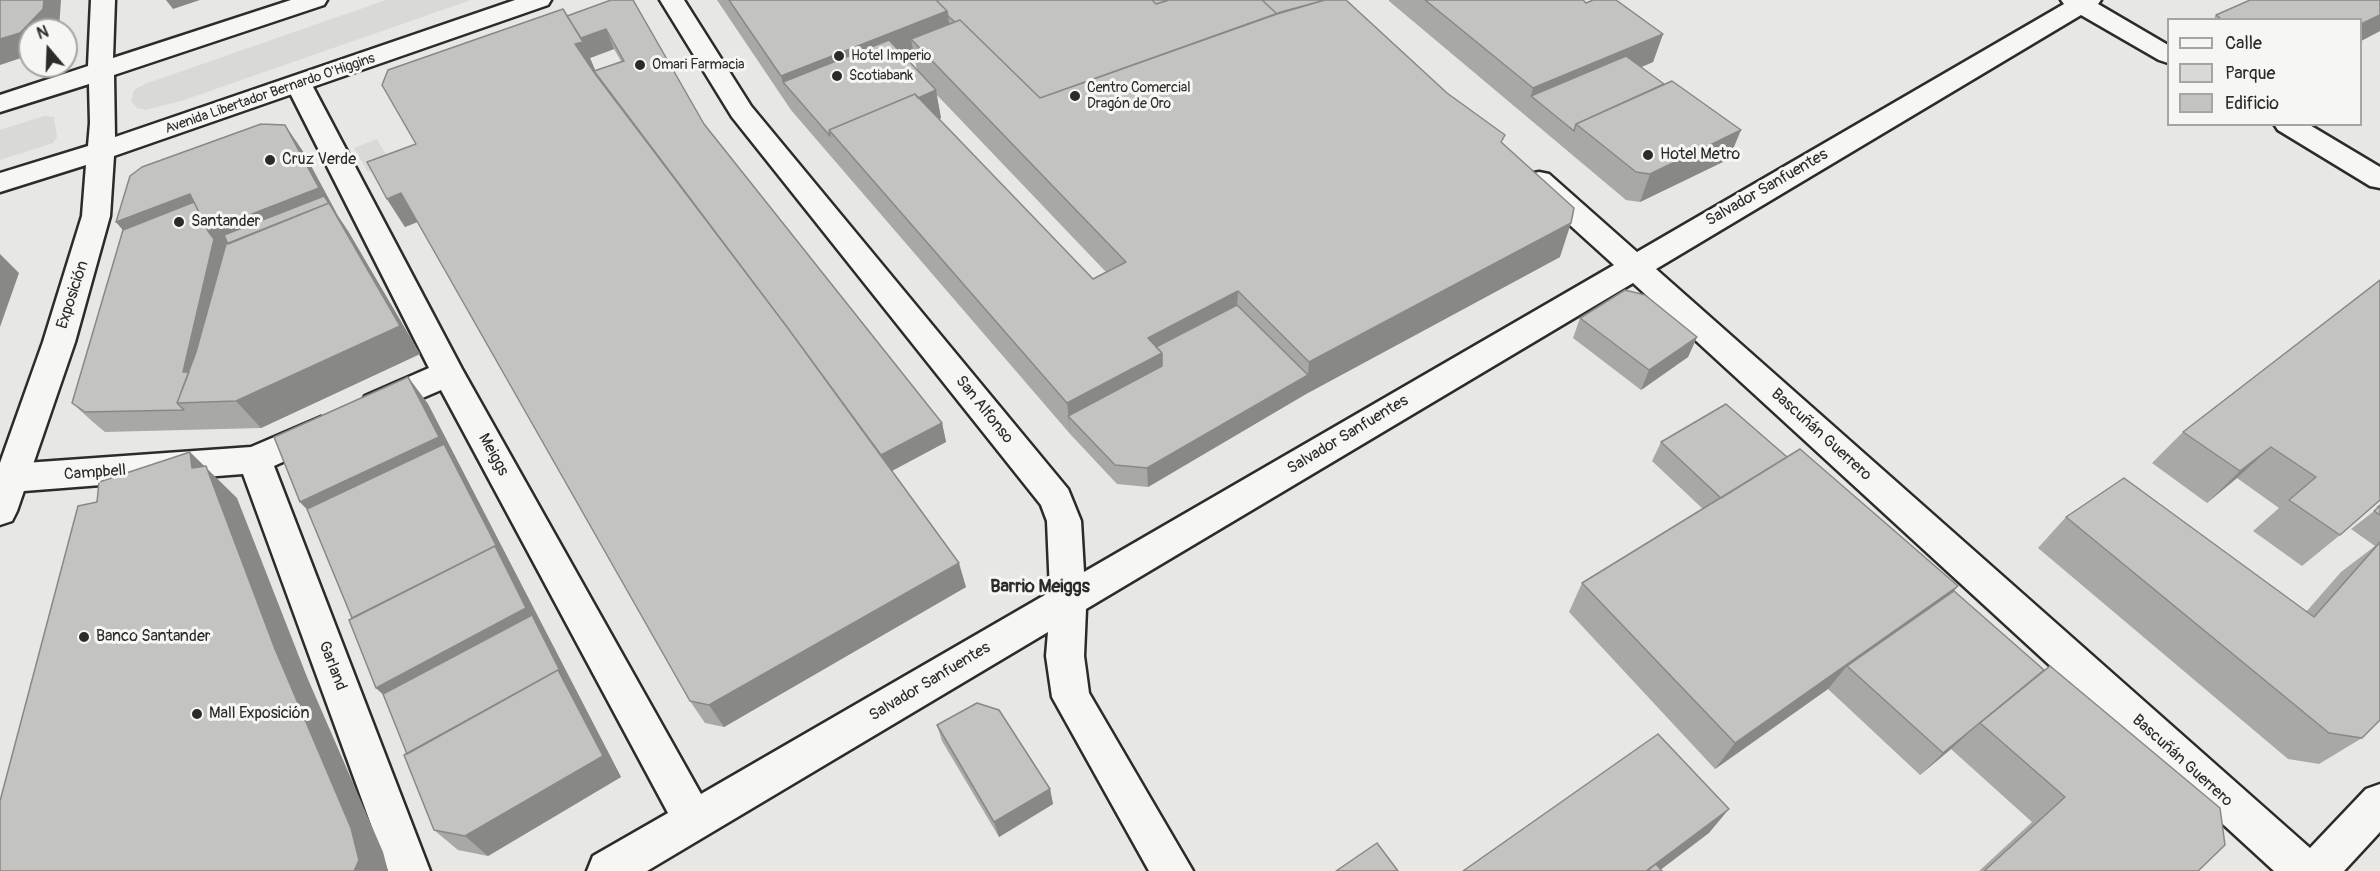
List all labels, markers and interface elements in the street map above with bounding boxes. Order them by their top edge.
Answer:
north arrow [18,18,78,78]
legend [2167,18,2362,126]
text: N [34,22,51,44]
text: Calle [2225,32,2262,55]
place label: Hotel Imperio [851,48,931,64]
marker: Hotel Imperio [832,49,846,63]
street label: Avenida Libertador Bernardo O'Higgins [163,50,377,138]
place label: Omari Farmacia [652,57,745,73]
marker: Omari Farmacia [633,58,647,72]
text: Parque [2225,62,2275,85]
place label: Scotiabank [849,68,913,84]
marker: Scotiabank [830,69,844,83]
place label: Centro Comercial Dragón de Oro [1087,80,1190,112]
marker: Centro Comercial Dragón de Oro [1068,89,1082,103]
text: Edificio [2225,92,2279,115]
place label: Hotel Metro [1660,145,1740,165]
street label: Salvador Sanfuentes [1703,145,1831,231]
marker: Hotel Metro [1641,148,1655,162]
place label: Cruz Verde [282,150,356,170]
marker: Cruz Verde [263,153,277,167]
place label: Santander [191,212,260,232]
marker: Santander [172,215,186,229]
street label: Exposición [53,259,93,331]
street label: San Alfonso [951,372,1017,448]
street label: Bascuñán Guerrero [1767,385,1875,485]
street label: Salvador Sanfuentes [1284,391,1412,479]
street label: Meiggs [474,430,512,480]
street label: Campbell [63,461,127,485]
district label: Barrio Meiggs [990,576,1090,598]
place label: Banco Santander [96,627,211,647]
marker: Banco Santander [77,630,91,644]
street label: Salvador Sanfuentes [866,638,994,726]
street label: Garland [314,639,350,693]
place label: Mall Exposición [209,704,309,724]
marker: Mall Exposición [190,707,204,721]
street label: Bascuñán Guerrero [2128,711,2236,811]

